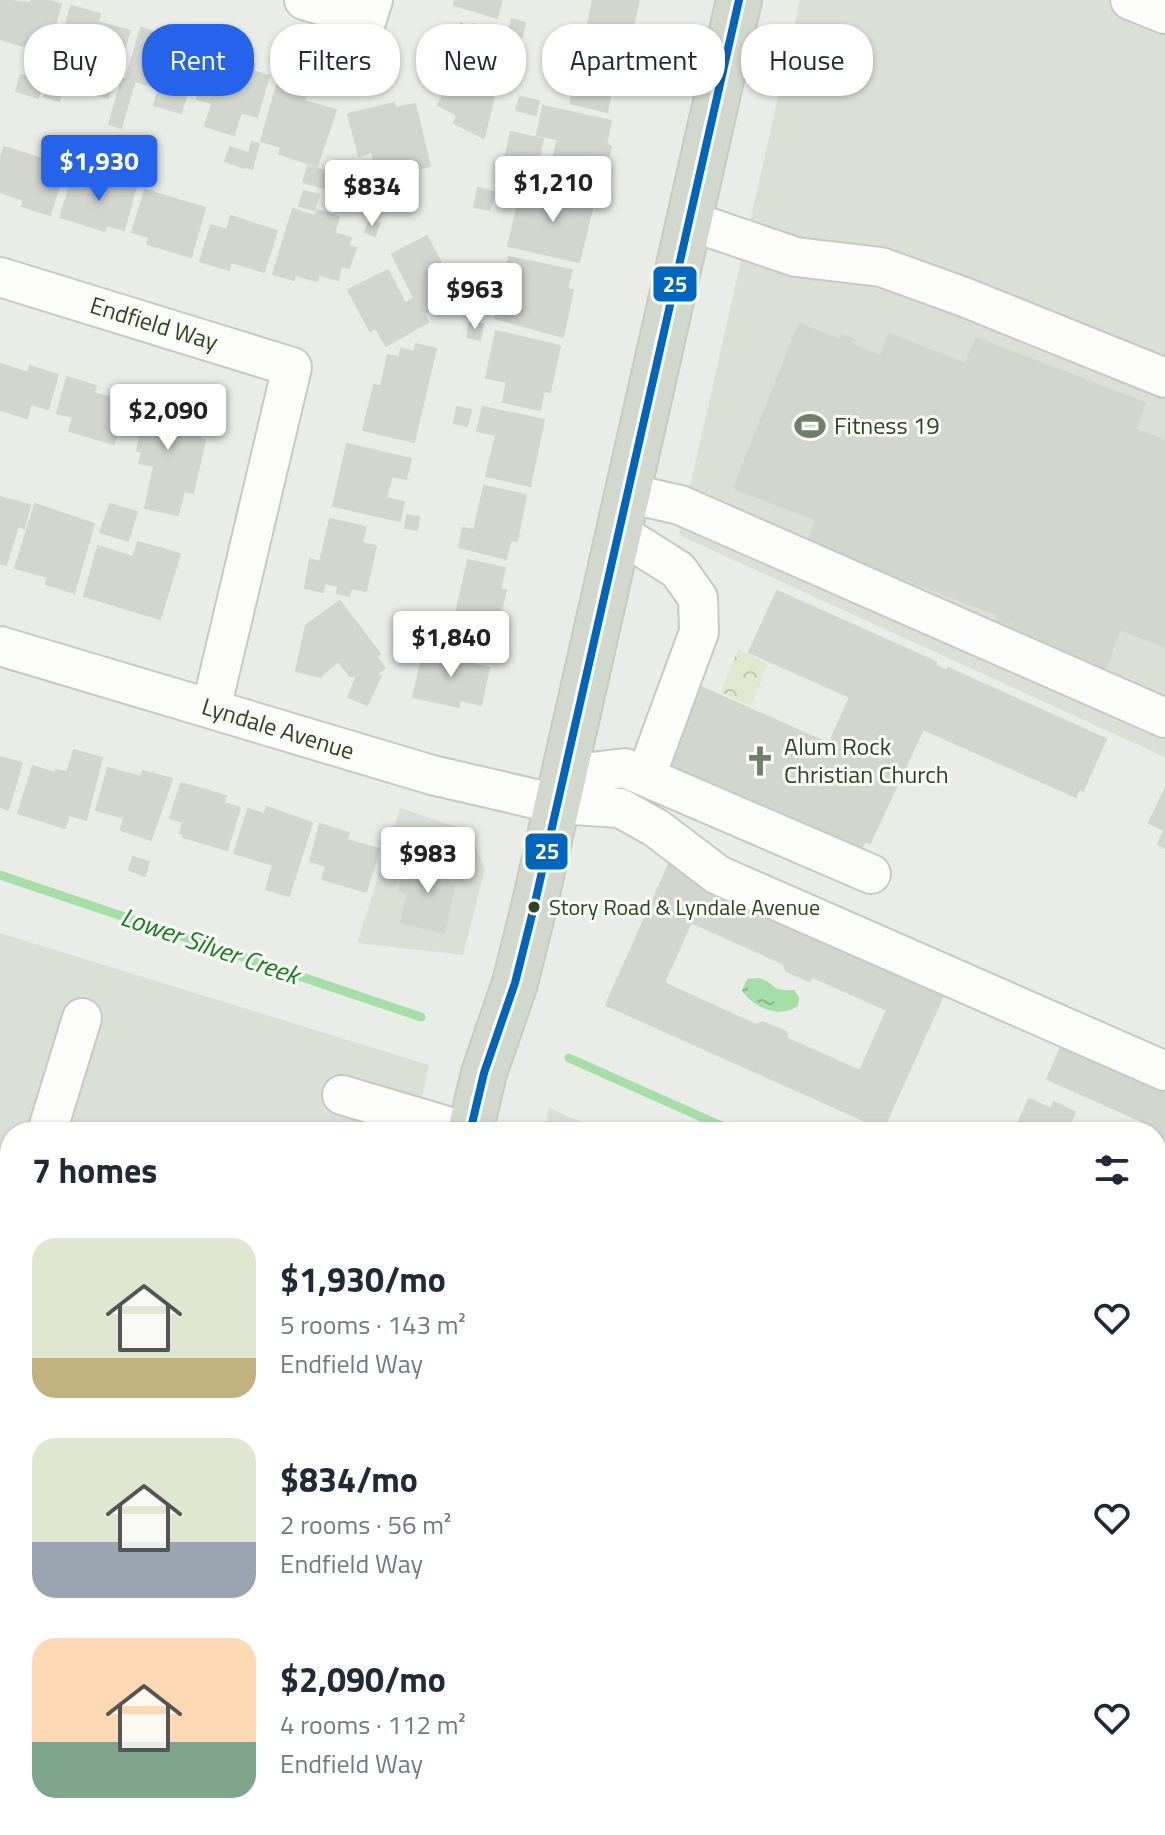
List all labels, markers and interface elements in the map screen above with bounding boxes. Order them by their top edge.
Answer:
chip: Buy [24,24,126,96]
chip: Rent [142,24,254,96]
chip: Filters [270,24,400,96]
chip: New [416,24,526,96]
chip: Apartment [542,24,725,96]
chip: House [741,24,873,96]
pin: $1,930 [34,135,164,203]
text: $1,930 [59,141,139,180]
pin: $1,210 [488,156,618,224]
pin: $834 [325,160,419,228]
text: $1,210 [513,162,593,201]
text: $834 [343,166,401,205]
pin: $963 [428,263,522,331]
line badge: 25 [652,265,698,303]
text: 25 [663,267,687,301]
text: $963 [446,269,504,308]
street label: Endfield Way [86,287,223,360]
pin: $2,090 [103,384,233,452]
text: $2,090 [128,390,208,429]
place label: Fitness 19 [834,407,940,443]
sports icon: Fitness 19 [793,409,827,443]
pin: $1,840 [386,611,516,679]
text: $1,840 [411,617,491,656]
street label: Lyndale Avenue [198,688,359,768]
place label: Alum Rock Christian Church [784,728,949,792]
church icon: Alum Rock Christian Church [743,744,777,778]
pin: $983 [381,827,475,895]
line badge: 25 [524,832,569,871]
text: $983 [399,833,457,872]
text: 25 [535,834,559,868]
place label: Story Road & Lyndale Avenue [549,890,820,924]
water label: Lower Silver Creek [116,897,308,995]
marker: Story Road & Lyndale Avenue [526,899,542,915]
text: 7 homes [32,1144,157,1196]
icon: filters [1090,1148,1134,1192]
text: $1,930/mo [280,1253,446,1305]
icon: home [96,1270,192,1366]
icon: heart [1090,1296,1134,1340]
text: 5 rooms · 143 m² [280,1305,466,1344]
text: Endfield Way [280,1344,423,1383]
text: $834/mo [280,1453,418,1505]
icon: home [96,1470,192,1566]
icon: heart [1090,1496,1134,1540]
text: 2 rooms · 56 m² [280,1505,451,1544]
text: Endfield Way [280,1544,423,1583]
text: $2,090/mo [280,1653,446,1705]
icon: home [96,1670,192,1766]
icon: heart [1090,1696,1134,1740]
text: 4 rooms · 112 m² [280,1705,466,1744]
text: Endfield Way [280,1744,423,1783]

